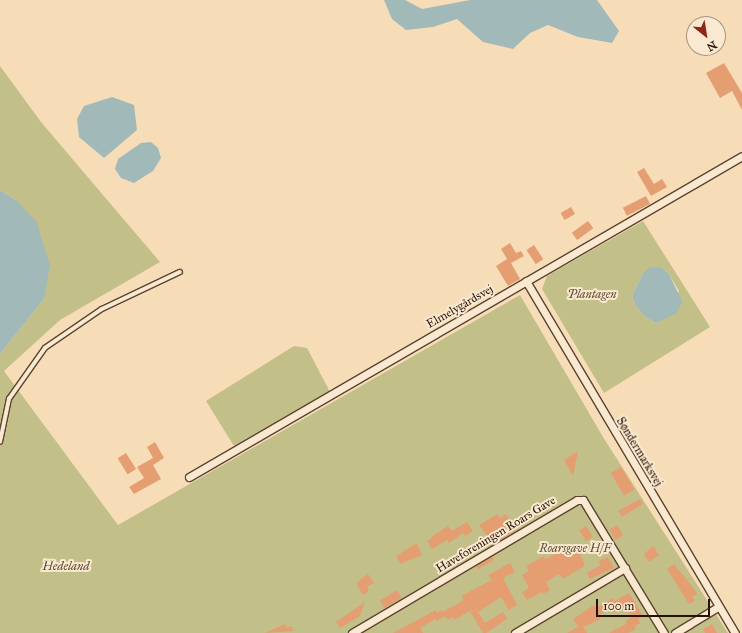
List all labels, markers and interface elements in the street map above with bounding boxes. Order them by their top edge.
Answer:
north arrow [686,16,726,56]
text: N [704,38,719,54]
street label: Elmelygårdsvej [424,282,496,332]
park label: Plantagen [567,288,617,302]
street label: Søndermarksvej [613,415,665,489]
street label: Haveforeningen Roars Gave [434,494,558,576]
park label: Roarsgave H/F [539,542,611,556]
park label: Hedeland [43,560,89,574]
scale bar [598,591,712,617]
text: 100 m [603,599,634,613]

